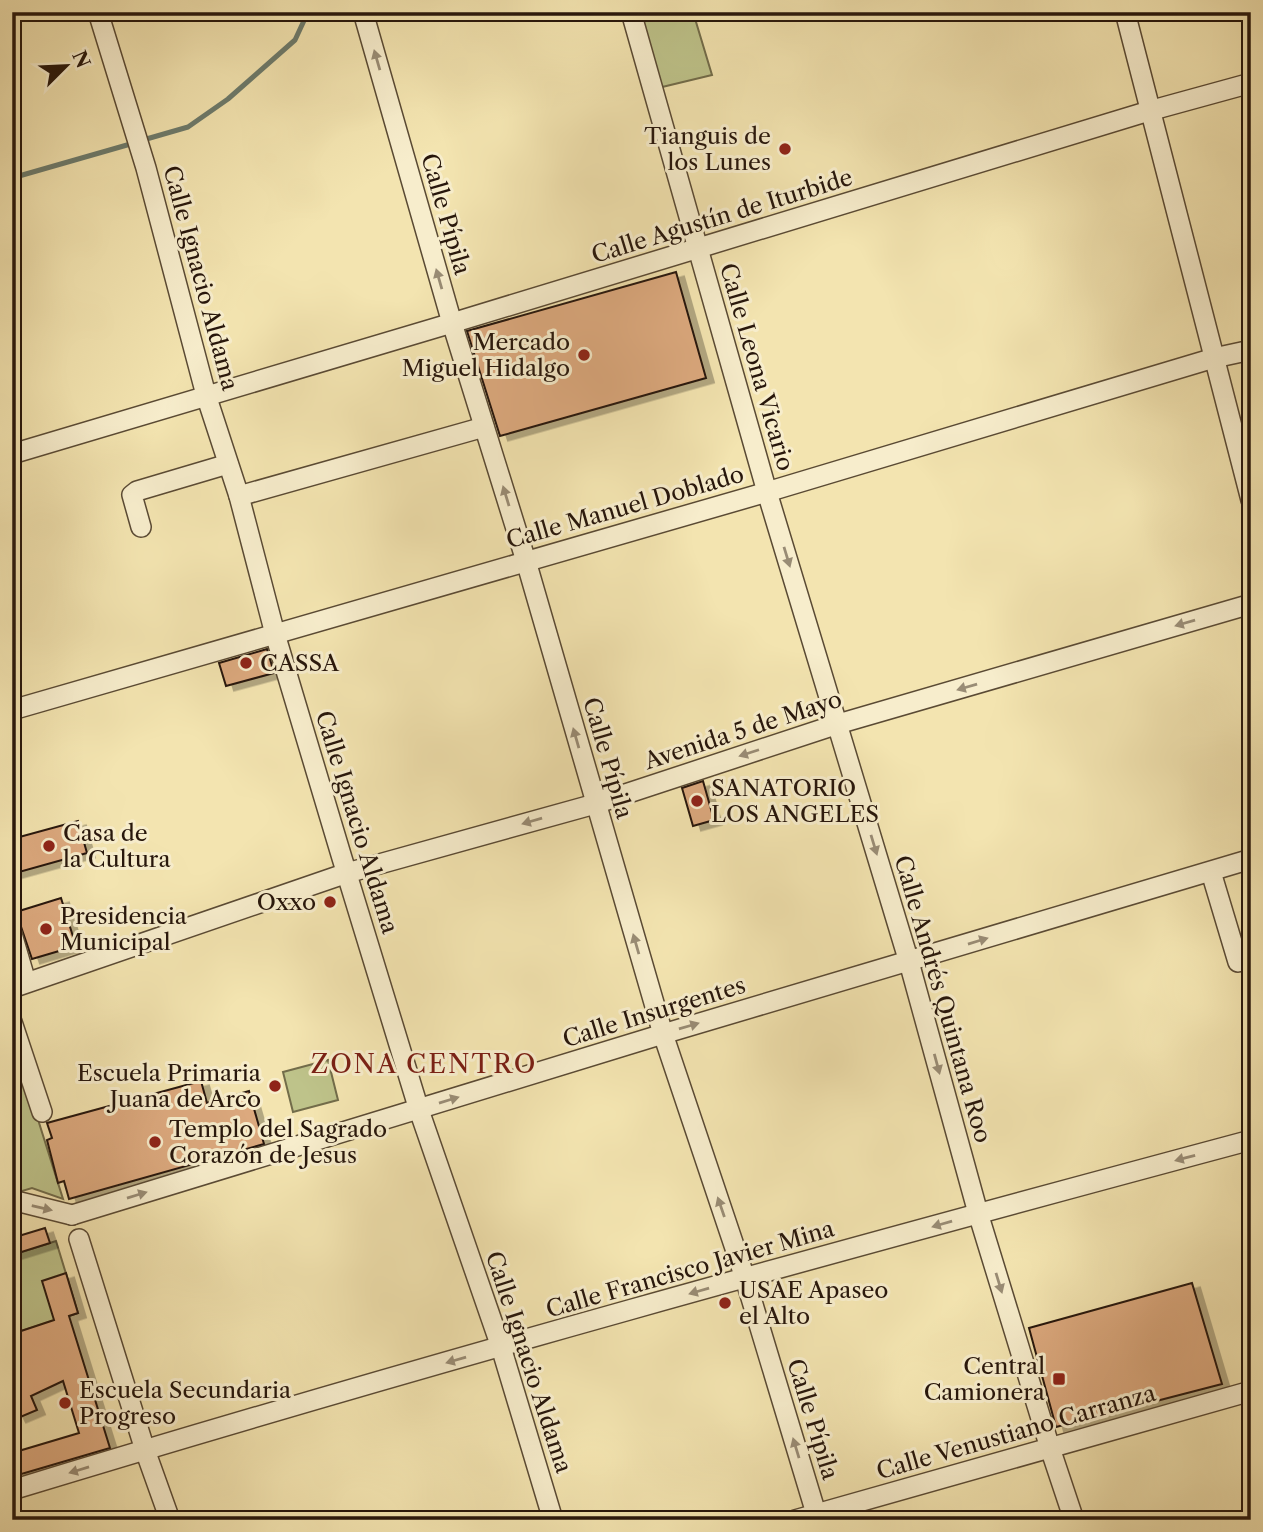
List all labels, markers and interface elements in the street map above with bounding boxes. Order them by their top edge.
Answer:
north arrow [32,32,102,102]
text: N [67,47,95,72]
one-way arrow [371,49,382,71]
place label: Tianguis de los Lunes [644,122,771,176]
marker: Tianguis de los Lunes [777,141,793,157]
street label: Calle Pípila [415,150,477,279]
street label: Calle Ignacio Aldama [158,163,245,394]
street label: Calle Agustín de Iturbide [588,163,856,269]
street label: Calle Leona Vicario [714,260,800,474]
one-way arrow [434,268,444,289]
place label: Mercado Miguel Hidalgo [402,328,570,382]
marker: Mercado Miguel Hidalgo [576,347,592,363]
street label: Calle Manuel Doblado [503,460,747,554]
one-way arrow [500,486,510,507]
one-way arrow [782,547,792,568]
one-way arrow [1174,618,1196,629]
place label: CASSA [260,649,340,677]
marker: CASSA [238,655,254,671]
one-way arrow [956,682,977,692]
street label: Avenida 5 de Mayo [640,685,845,775]
street label: Calle Pípila [577,694,639,823]
street label: Calle Ignacio Aldama [310,707,404,938]
one-way arrow [571,727,581,748]
one-way arrow [739,748,760,759]
place label: SANATORIO LOS ANGELES [711,774,879,828]
marker: SANATORIO LOS ANGELES [689,793,705,809]
one-way arrow [521,816,543,827]
place label: Casa de la Cultura [63,819,171,873]
one-way arrow [869,835,879,856]
marker: Casa de la Cultura [41,838,57,854]
street label: Calle Andrés Quintana Roo [889,852,997,1146]
place label: Oxxo [257,888,316,916]
marker: Oxxo [322,894,338,910]
place label: Presidencia Municipal [60,902,188,956]
marker: Presidencia Municipal [38,921,54,937]
one-way arrow [631,933,641,954]
one-way arrow [968,936,989,946]
street label: Calle Insurgentes [559,971,749,1053]
one-way arrow [679,1020,701,1031]
district label: ZONA CENTRO [311,1048,537,1080]
one-way arrow [932,1053,943,1075]
place label: Escuela Primaria Juana de Arco [77,1059,262,1113]
marker: Escuela Primaria Juana de Arco [267,1078,283,1094]
one-way arrow [438,1095,459,1105]
place label: Templo del Sagrado Corazón de Jesus [169,1115,387,1169]
marker: Templo del Sagrado Corazón de Jesus [147,1134,163,1150]
one-way arrow [1174,1153,1196,1164]
one-way arrow [127,1189,148,1199]
one-way arrow [715,1197,726,1218]
one-way arrow [31,1202,53,1213]
street label: Calle Francisco Javier Mina [543,1214,838,1324]
one-way arrow [931,1219,952,1229]
street label: Calle Ignacio Aldama [480,1248,578,1477]
one-way arrow [995,1272,1005,1293]
place label: USAE Apaseo el Alto [739,1276,888,1330]
one-way arrow [688,1287,709,1297]
marker: USAE Apaseo el Alto [717,1295,733,1311]
place label: Central Camionera [924,1352,1046,1406]
street label: Calle Pípila [781,1355,845,1484]
one-way arrow [446,1356,467,1366]
marker: Central Camionera [1051,1371,1067,1387]
place label: Escuela Secundaria Progreso [79,1376,292,1430]
street label: Calle Venustiano Carranza [873,1378,1160,1485]
marker: Escuela Secundaria Progreso [57,1395,73,1411]
one-way arrow [791,1437,801,1458]
one-way arrow [69,1465,90,1475]

